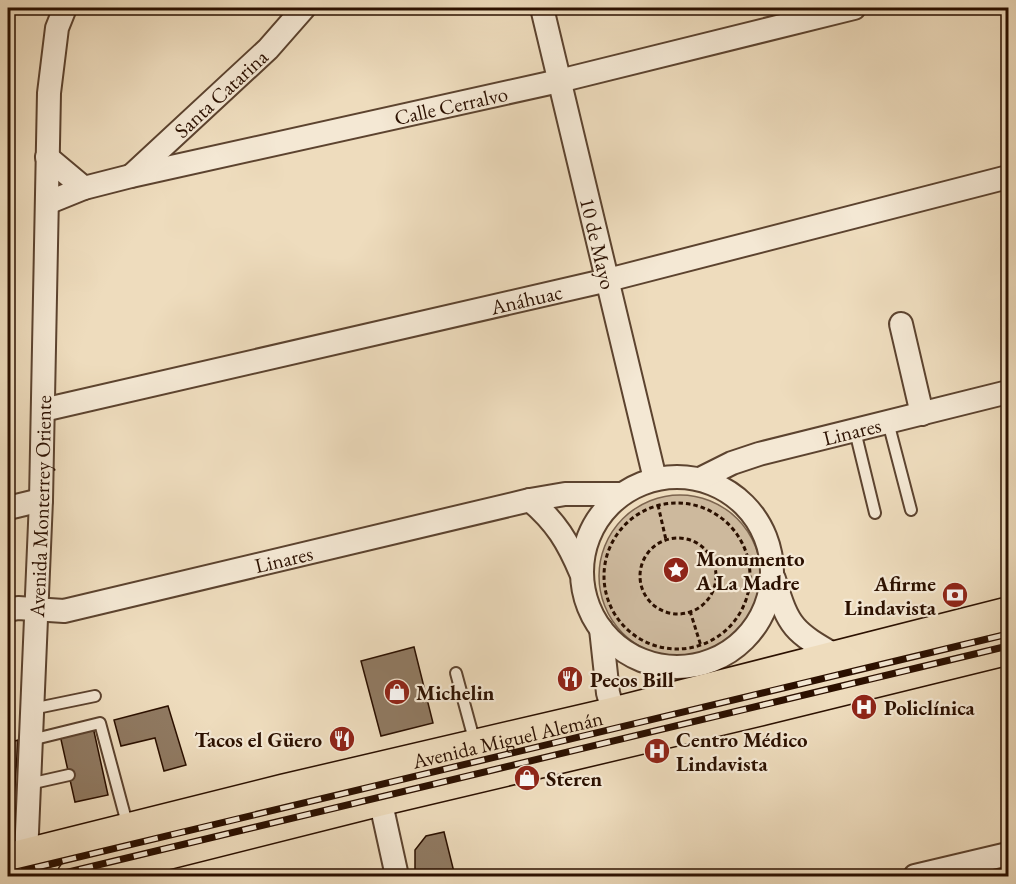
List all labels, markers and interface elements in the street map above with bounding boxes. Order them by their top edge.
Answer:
street label: Santa Catarina [168,42,274,143]
street label: Calle Cerralvo [391,79,510,131]
street label: 10 de Mayo [574,195,622,292]
street label: Anáhuac [487,277,565,320]
street label: Avenida Monterrey Oriente [23,395,57,619]
street label: Linares [820,411,884,451]
street label: Linares [252,539,316,579]
place label: Monumento A La Madre [695,545,805,596]
place icon: Monumento A La Madre [661,555,691,585]
place label: Afirme Lindavista [844,570,937,621]
bank icon: Afirme Lindavista [940,580,970,610]
restaurant icon: Pecos Bill [555,664,585,694]
place label: Pecos Bill [590,666,674,693]
shop icon: Michelin [382,677,412,707]
place label: Michelin [416,679,495,706]
hospital icon: Policlínica [849,692,879,722]
place label: Policlínica [884,694,976,721]
street label: Avenida Miguel Alemán [409,704,605,774]
restaurant icon: Tacos el Güero [327,724,357,754]
place label: Tacos el Güero [195,726,322,753]
place label: Centro Médico Lindavista [676,726,808,777]
hospital icon: Centro Médico Lindavista [642,736,672,766]
shop icon: Steren [512,763,542,793]
place label: Steren [546,765,602,792]

